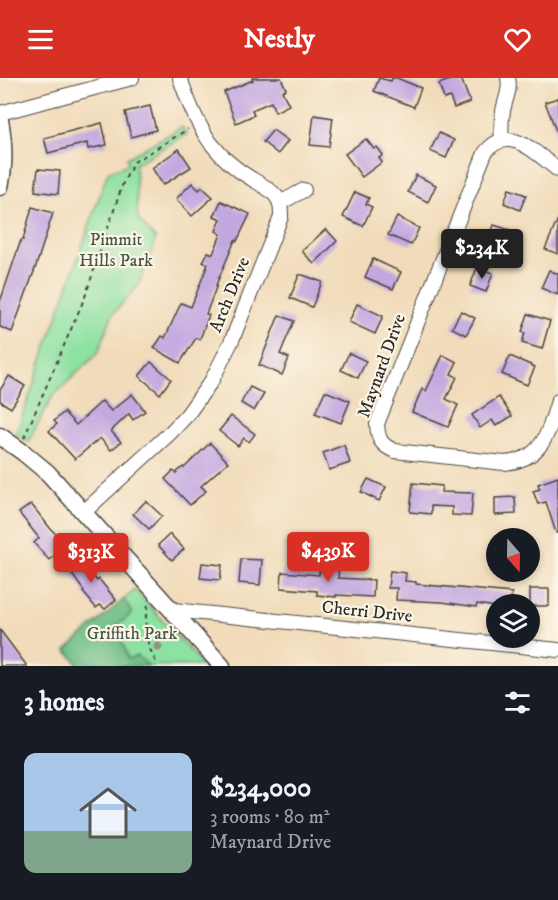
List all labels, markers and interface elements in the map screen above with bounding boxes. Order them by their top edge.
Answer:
text: Nestly [243,22,315,56]
icon: menu [24,23,57,56]
icon: heart [501,23,534,56]
park label: Pimmit Hills Park [79,229,153,272]
pin: $234K [440,229,524,280]
text: $234K [455,236,509,261]
street label: Arch Drive [205,254,255,336]
street label: Maynard Drive [353,311,411,421]
north arrow [486,528,540,582]
map controls [486,528,540,648]
pin: $439K [286,532,370,583]
pin: $313K [49,533,133,584]
text: $439K [301,539,355,564]
text: $313K [67,540,115,565]
button: layers [486,594,540,648]
street label: Cherri Drive [321,596,413,628]
park label: Griffith Park [87,623,177,645]
text: 3 homes [24,686,104,719]
icon: filters [501,686,534,719]
text: $234,000 [210,772,311,805]
icon: home [72,777,144,849]
text: 3 rooms · 80 m² [210,805,330,830]
text: Maynard Drive [210,830,331,855]

